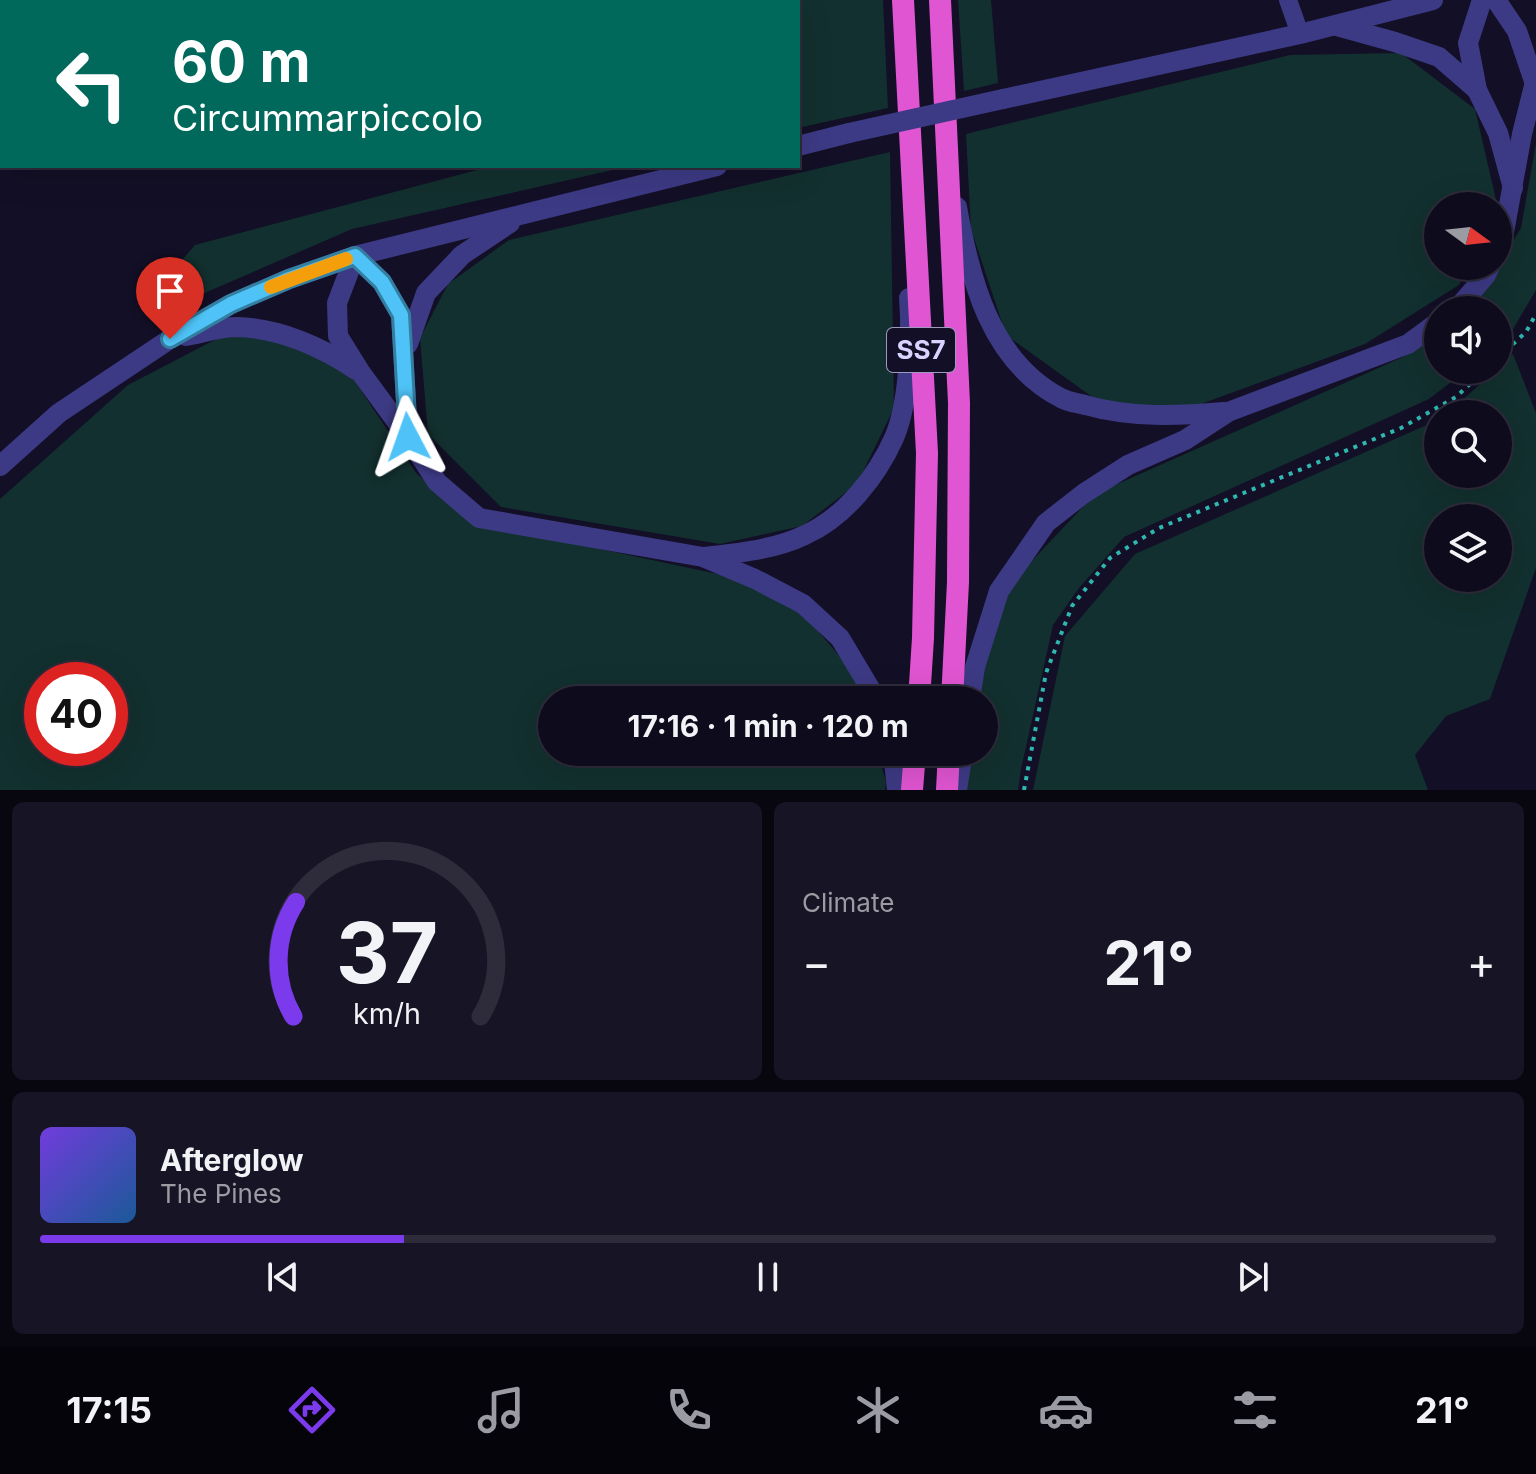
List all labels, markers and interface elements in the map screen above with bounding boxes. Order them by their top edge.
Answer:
text: 60 m [172,28,311,96]
icon: left [40,32,144,136]
text: Circummarpiccolo [172,96,483,140]
north arrow [1424,192,1512,280]
map controls [1424,192,1512,592]
pin [136,257,204,339]
icon: arrive [148,269,192,313]
button: sound [1424,296,1512,384]
road number: SS7 [887,328,955,372]
position arrow [366,395,450,479]
button: search [1424,400,1512,488]
button: layers [1424,504,1512,592]
speed limit sign: 40 [24,662,128,766]
text: 17:16 · 1 min · 120 m [627,708,909,744]
text: Climate [802,887,894,918]
text: 37 [336,902,438,1003]
text: 21° [1103,927,1195,999]
text: − [802,936,831,990]
text: + [1467,936,1496,990]
text: km/h [353,996,421,1031]
text: Afterglow [160,1142,304,1178]
text: The Pines [160,1178,282,1209]
icon: previous [261,1255,305,1299]
icon: pause [746,1255,790,1299]
icon: next [1231,1255,1275,1299]
icon: directions [284,1382,340,1438]
icon: music [473,1382,529,1438]
icon: phone [661,1382,717,1438]
icon: climate [850,1382,906,1438]
icon: car [1038,1382,1094,1438]
icon: filters [1227,1382,1283,1438]
text: 17:15 [66,1388,152,1432]
text: 21° [1415,1388,1470,1432]

